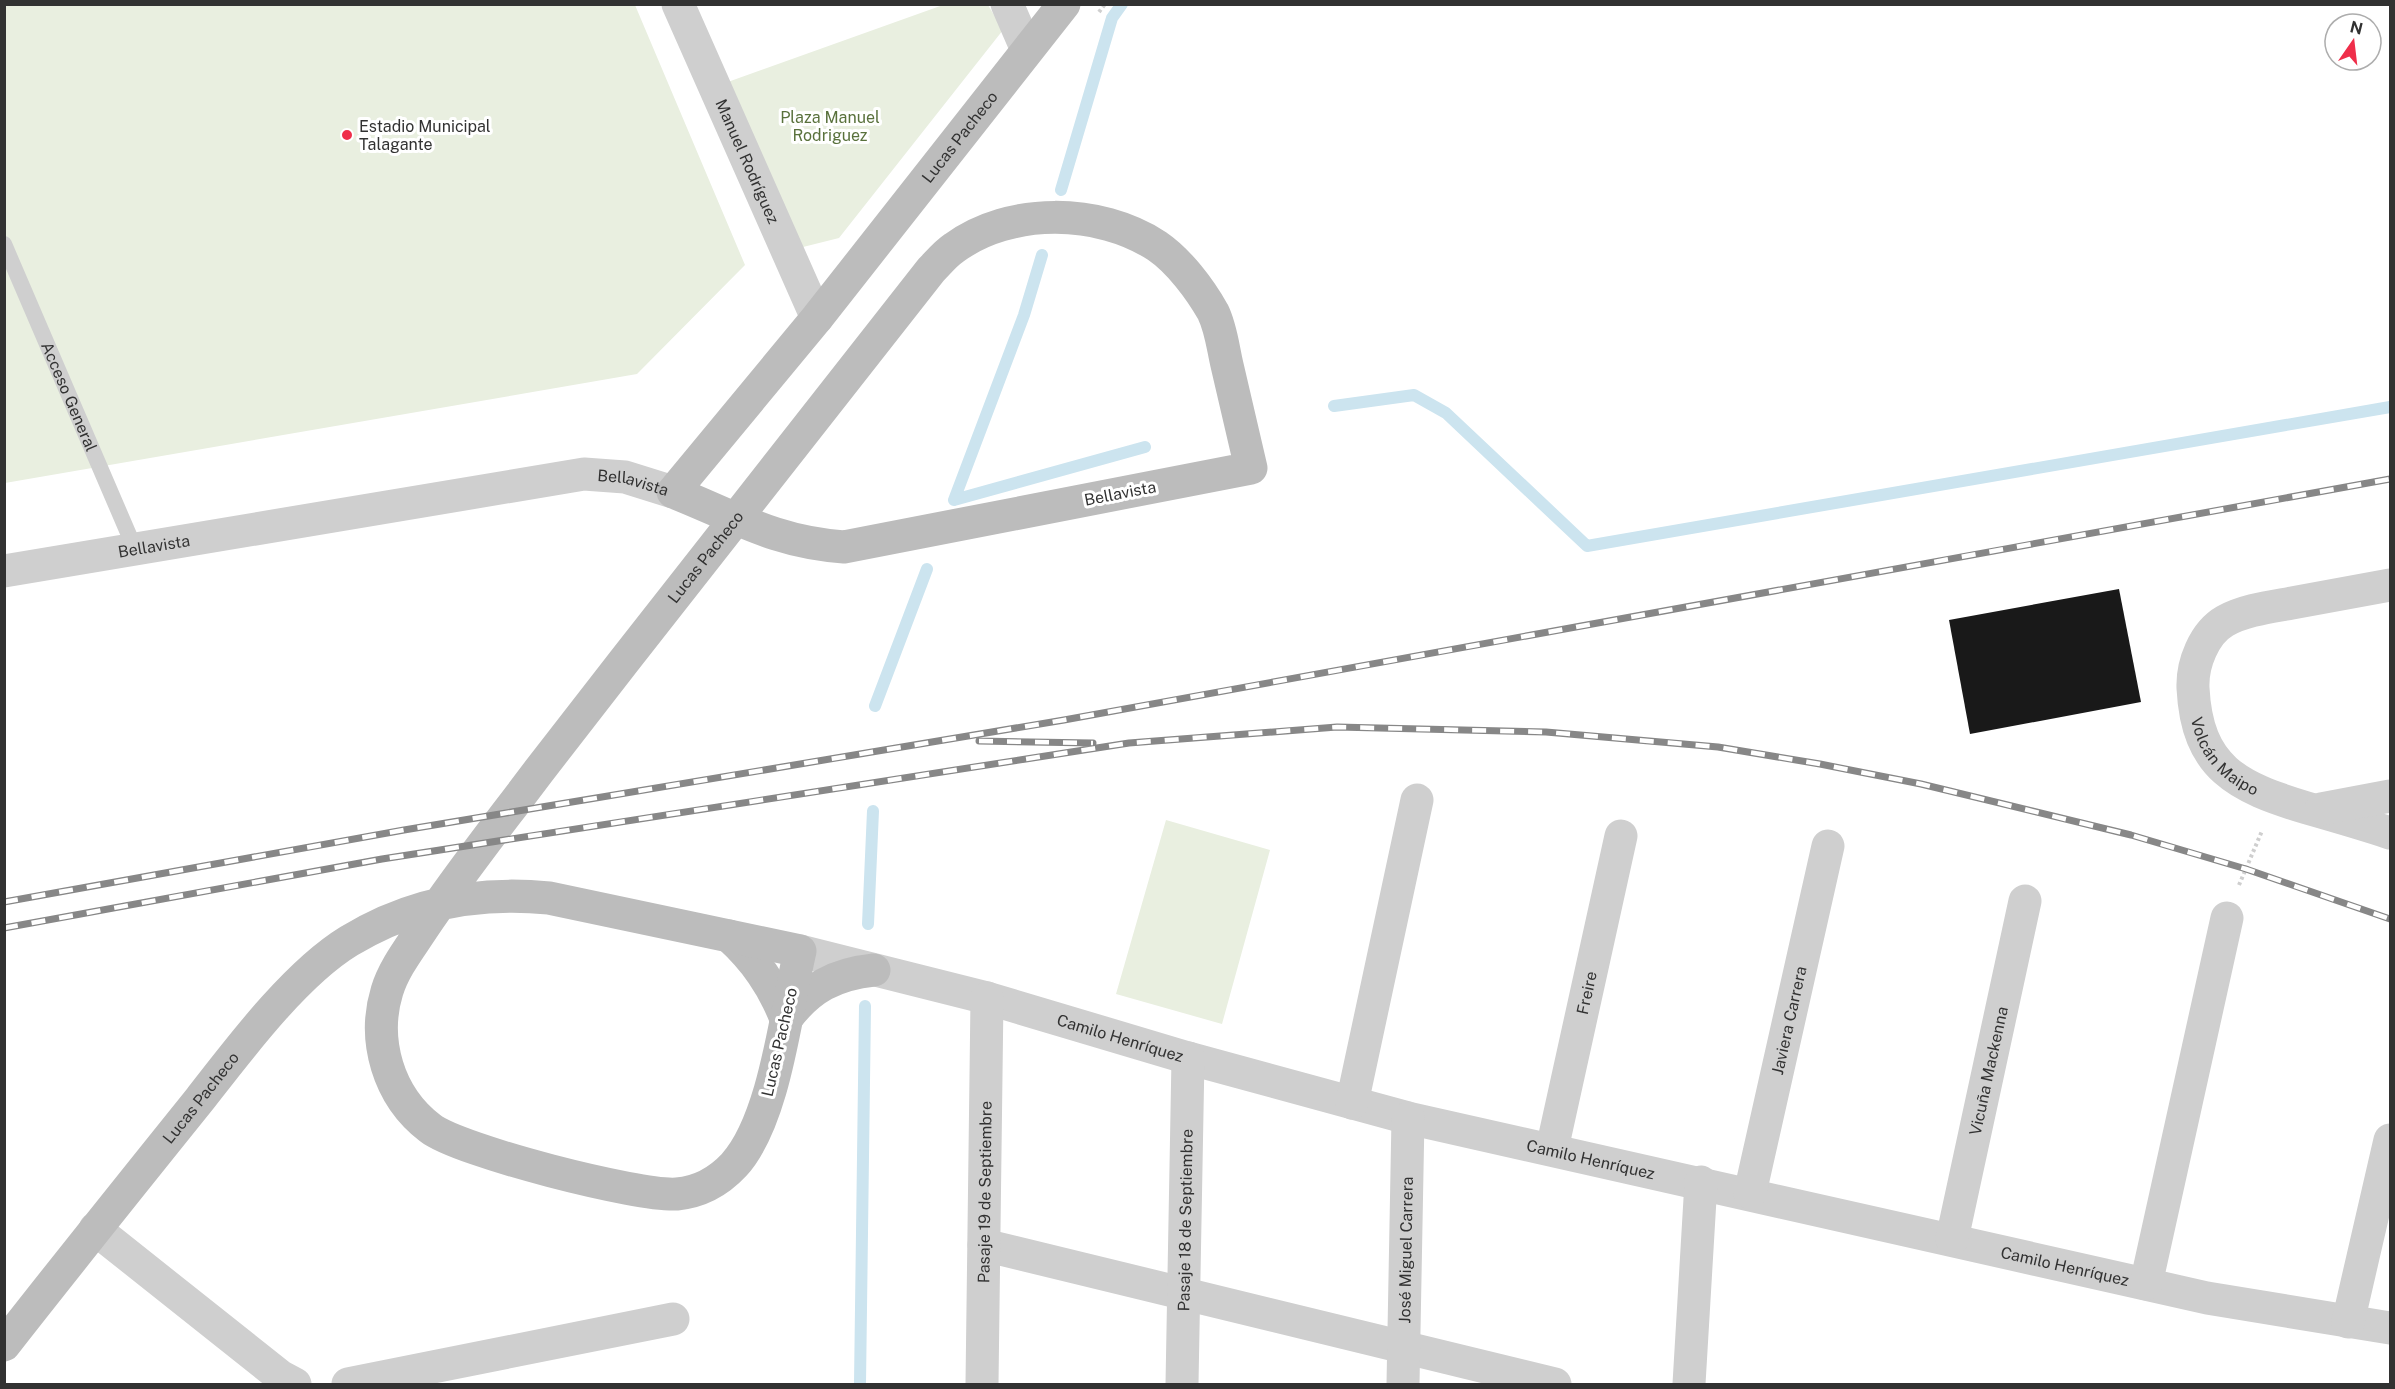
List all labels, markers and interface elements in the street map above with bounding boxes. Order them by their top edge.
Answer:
north arrow [2323,12,2383,72]
text: N [2348,17,2365,39]
street label: Lucas Pacheco [918,88,1002,187]
street label: Manuel Rodríguez [711,96,783,227]
park label: Plaza Manuel Rodriguez [780,108,880,145]
place label: Estadio Municipal Talagante [359,117,491,154]
marker: Estadio Municipal Talagante [340,128,354,142]
street label: Acceso General [37,339,101,454]
street label: Bellavista [597,466,671,500]
street label: Bellavista [1083,477,1158,510]
street label: Lucas Pacheco [664,507,748,607]
street label: Bellavista [117,531,191,562]
street label: Volcán Maipo [2187,715,2261,799]
street label: Javiera Carrera [1768,964,1811,1077]
street label: Freire [1573,969,1601,1016]
street label: Lucas Pacheco [758,986,801,1098]
street label: Vicuña Mackenna [1966,1005,2012,1137]
street label: Camilo Henríquez [1055,1010,1186,1066]
street label: Lucas Pacheco [159,1048,243,1148]
street label: Pasaje 19 de Septiembre [974,1101,996,1283]
street label: Pasaje 18 de Septiembre [1174,1129,1197,1312]
street label: Camilo Henríquez [1525,1136,1657,1183]
street label: José Miguel Carrera [1395,1176,1417,1324]
street label: Camilo Henríquez [1999,1243,2131,1290]

